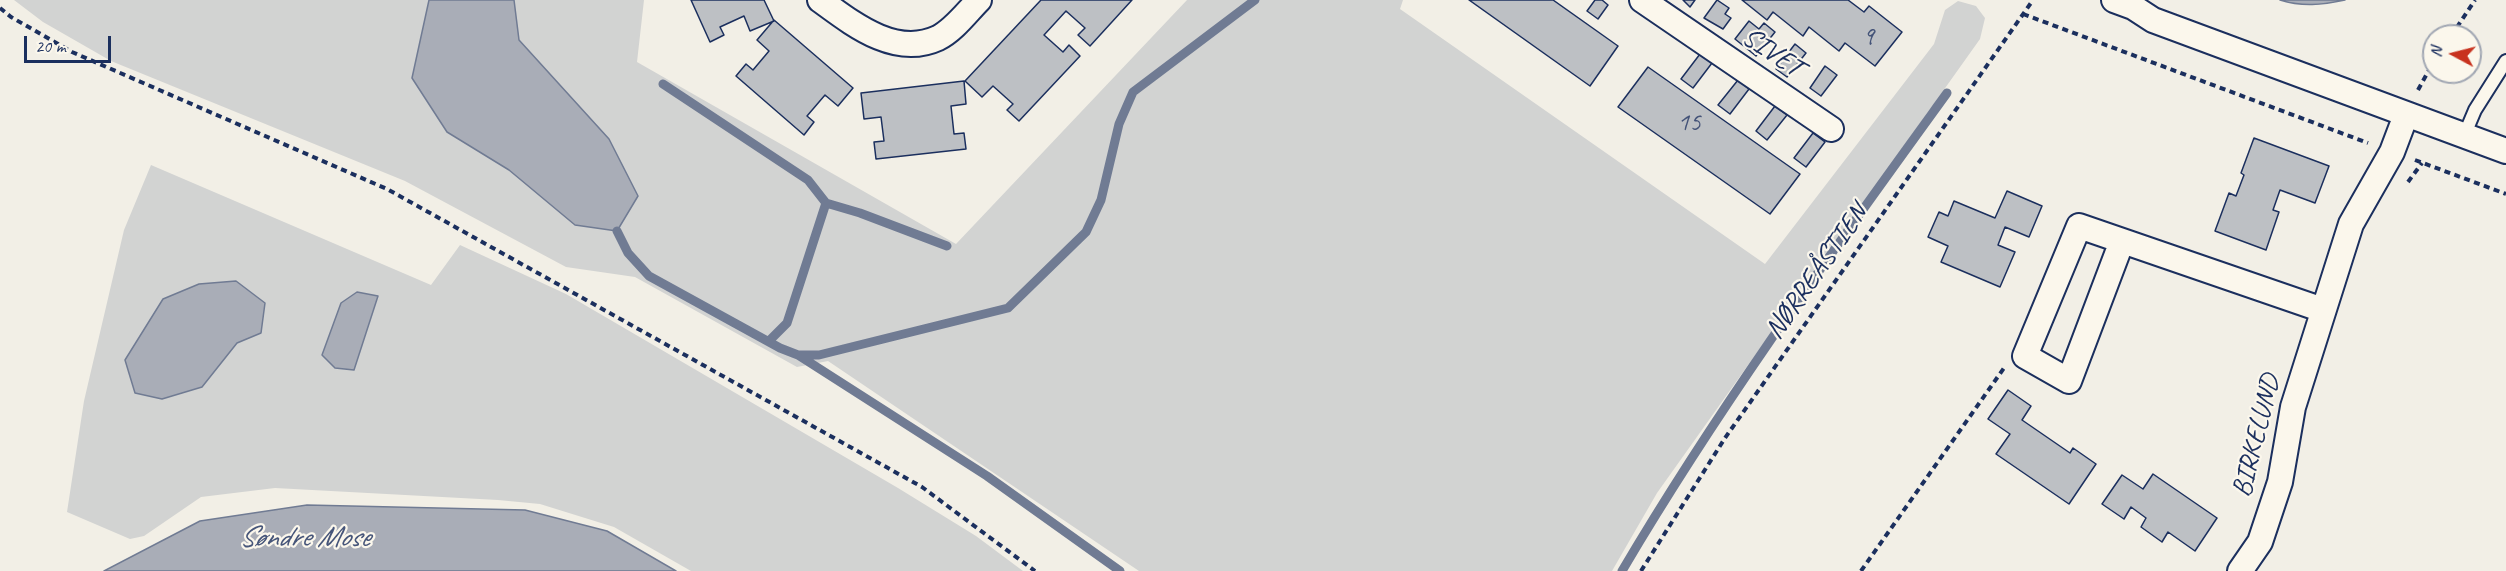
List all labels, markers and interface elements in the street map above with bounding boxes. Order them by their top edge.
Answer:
street label: SIVET [1735,21,1809,85]
house number: 9 [1862,21,1874,53]
scale bar [27,24,114,62]
north arrow [2422,24,2482,84]
text: 20 m [35,35,66,57]
text: N [2426,46,2447,58]
house number: 15 [1677,107,1701,139]
street label: NØRREÅSTIEN [1758,198,1876,346]
street label: BIRKELUND [2226,371,2288,501]
water label: Søndre Mose [239,520,369,556]

